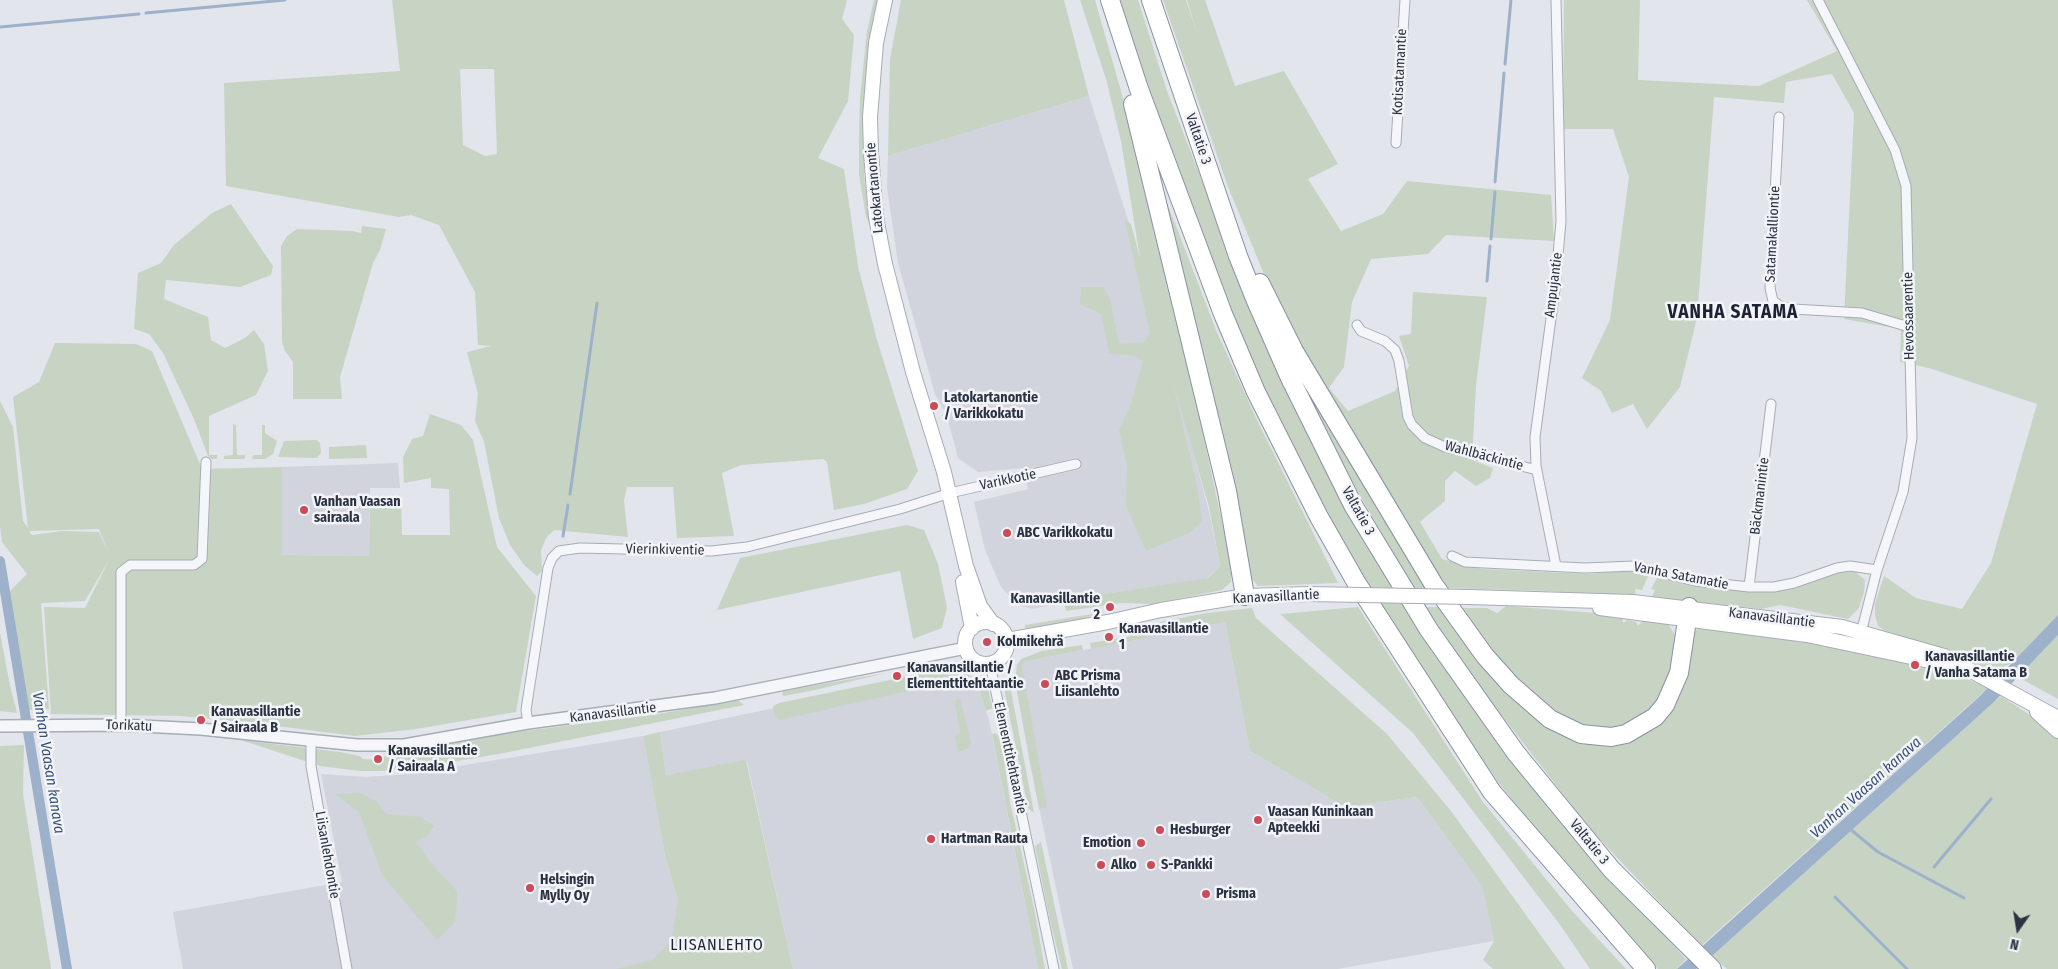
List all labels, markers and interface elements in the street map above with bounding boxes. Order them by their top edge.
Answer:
street label: Kotisatamantie [1389,28,1411,116]
street label: Valtatie 3 [1181,111,1215,167]
street label: Latokartanontie [863,142,887,234]
street label: Satamakalliontie [1762,185,1784,283]
street label: Ampujantie [1542,251,1566,319]
street label: Hevossaarentie [1900,272,1918,360]
district label: VANHA SATAMA [1666,302,1800,324]
place label: Latokartanontie / Varikkokatu [944,390,1038,422]
marker: Latokartanontie / Varikkokatu [928,400,940,412]
street label: Wahlbäckintie [1443,437,1525,475]
street label: Bäckmanintie [1747,456,1773,536]
street label: Varikkotie [978,466,1038,494]
street label: Valtatie 3 [1338,484,1378,538]
place label: Vanhan Vaasan sairaala [314,494,401,526]
marker: Vanhan Vaasan sairaala [298,504,310,516]
place label: ABC Varikkokatu [1017,525,1113,541]
marker: ABC Varikkokatu [1001,527,1013,539]
street label: Vierinkiventie [625,541,705,559]
street label: Vanha Satamatie [1632,559,1730,593]
street label: Kanavasillantie [1232,586,1320,608]
place label: Kanavasillantie 2 [1010,591,1100,624]
marker: Kanavasillantie 2 [1104,601,1116,613]
street label: Kanavasillantie [1728,604,1816,632]
place label: Kanavasillantie 1 [1119,621,1209,654]
marker: Kanavasillantie 1 [1103,631,1115,643]
place label: Kolmikehrä [997,634,1064,650]
marker: Kolmikehrä [981,636,993,648]
place label: Kanavasillantie / Vanha Satama B [1925,649,2027,682]
marker: Kanavasillantie / Vanha Satama B [1909,659,1921,671]
place label: Kanavansillantie / Elementtitehtaantie [907,660,1024,692]
place label: ABC Prisma Liisanlehto [1055,668,1121,700]
marker: Kanavansillantie / Elementtitehtaantie [891,670,903,682]
marker: ABC Prisma Liisanlehto [1039,678,1051,690]
water label: Vanhan Vaasan kanava [28,691,68,835]
street label: Kanavasillantie [569,699,657,727]
street label: Elementtitehtaantie [990,701,1030,815]
place label: Kanavasillantie / Sairaala B [211,704,301,736]
marker: Kanavasillantie / Sairaala B [195,714,207,726]
street label: Torikatu [105,717,153,735]
water label: Vanhan Vaasan kanava [1807,733,1925,843]
place label: Kanavasillantie / Sairaala A [388,743,478,776]
marker: Kanavasillantie / Sairaala A [372,753,384,765]
place label: Vaasan Kuninkaan Apteekki [1268,804,1373,836]
street label: Liisanlehdontie [311,810,343,900]
marker: Vaasan Kuninkaan Apteekki [1252,814,1264,826]
street label: Valtatie 3 [1566,816,1612,868]
place label: Hesburger [1170,822,1230,838]
marker: Hesburger [1154,824,1166,836]
place label: Hartman Rauta [941,831,1028,847]
marker: Hartman Rauta [925,833,937,845]
place label: Emotion [1083,835,1131,851]
marker: Emotion [1135,837,1147,849]
place label: Alko [1111,857,1137,873]
place label: S-Pankki [1161,857,1213,873]
marker: Alko [1095,859,1107,871]
marker: S-Pankki [1145,859,1157,871]
place label: Helsingin Mylly Oy [540,872,594,904]
marker: Helsingin Mylly Oy [524,882,536,894]
place label: Prisma [1216,886,1256,902]
marker: Prisma [1200,888,1212,900]
north arrow [1993,904,2043,954]
text: N [2009,935,2021,953]
district label: LIISANLEHTO [669,936,765,956]

